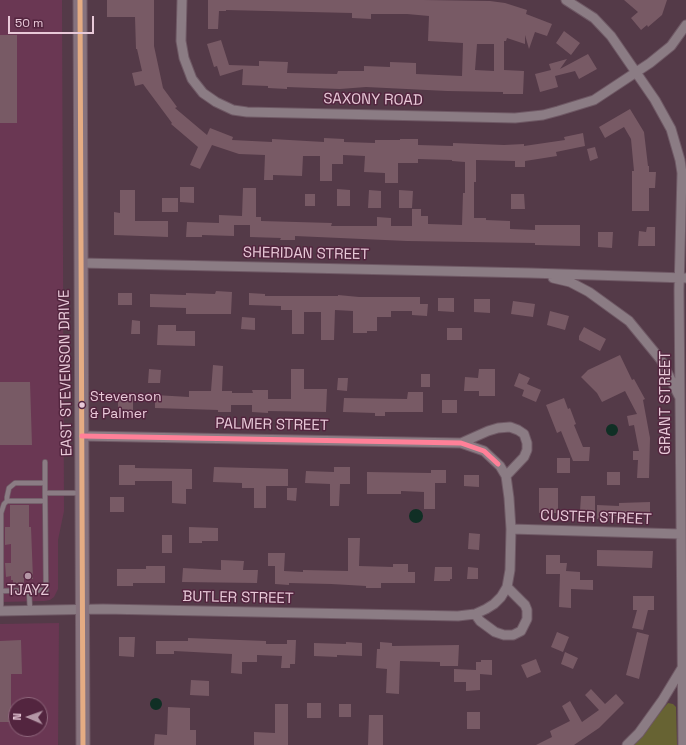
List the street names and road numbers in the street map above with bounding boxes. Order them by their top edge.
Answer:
street label: SAXONY ROAD [323,90,423,110]
street label: SHERIDAN STREET [243,244,369,264]
street label: EAST STEVENSON DRIVE [56,289,76,457]
street label: GRANT STREET [657,351,675,455]
street label: PALMER STREET [215,415,329,435]
street label: CUSTER STREET [540,507,652,529]
street label: BUTLER STREET [182,588,294,608]

